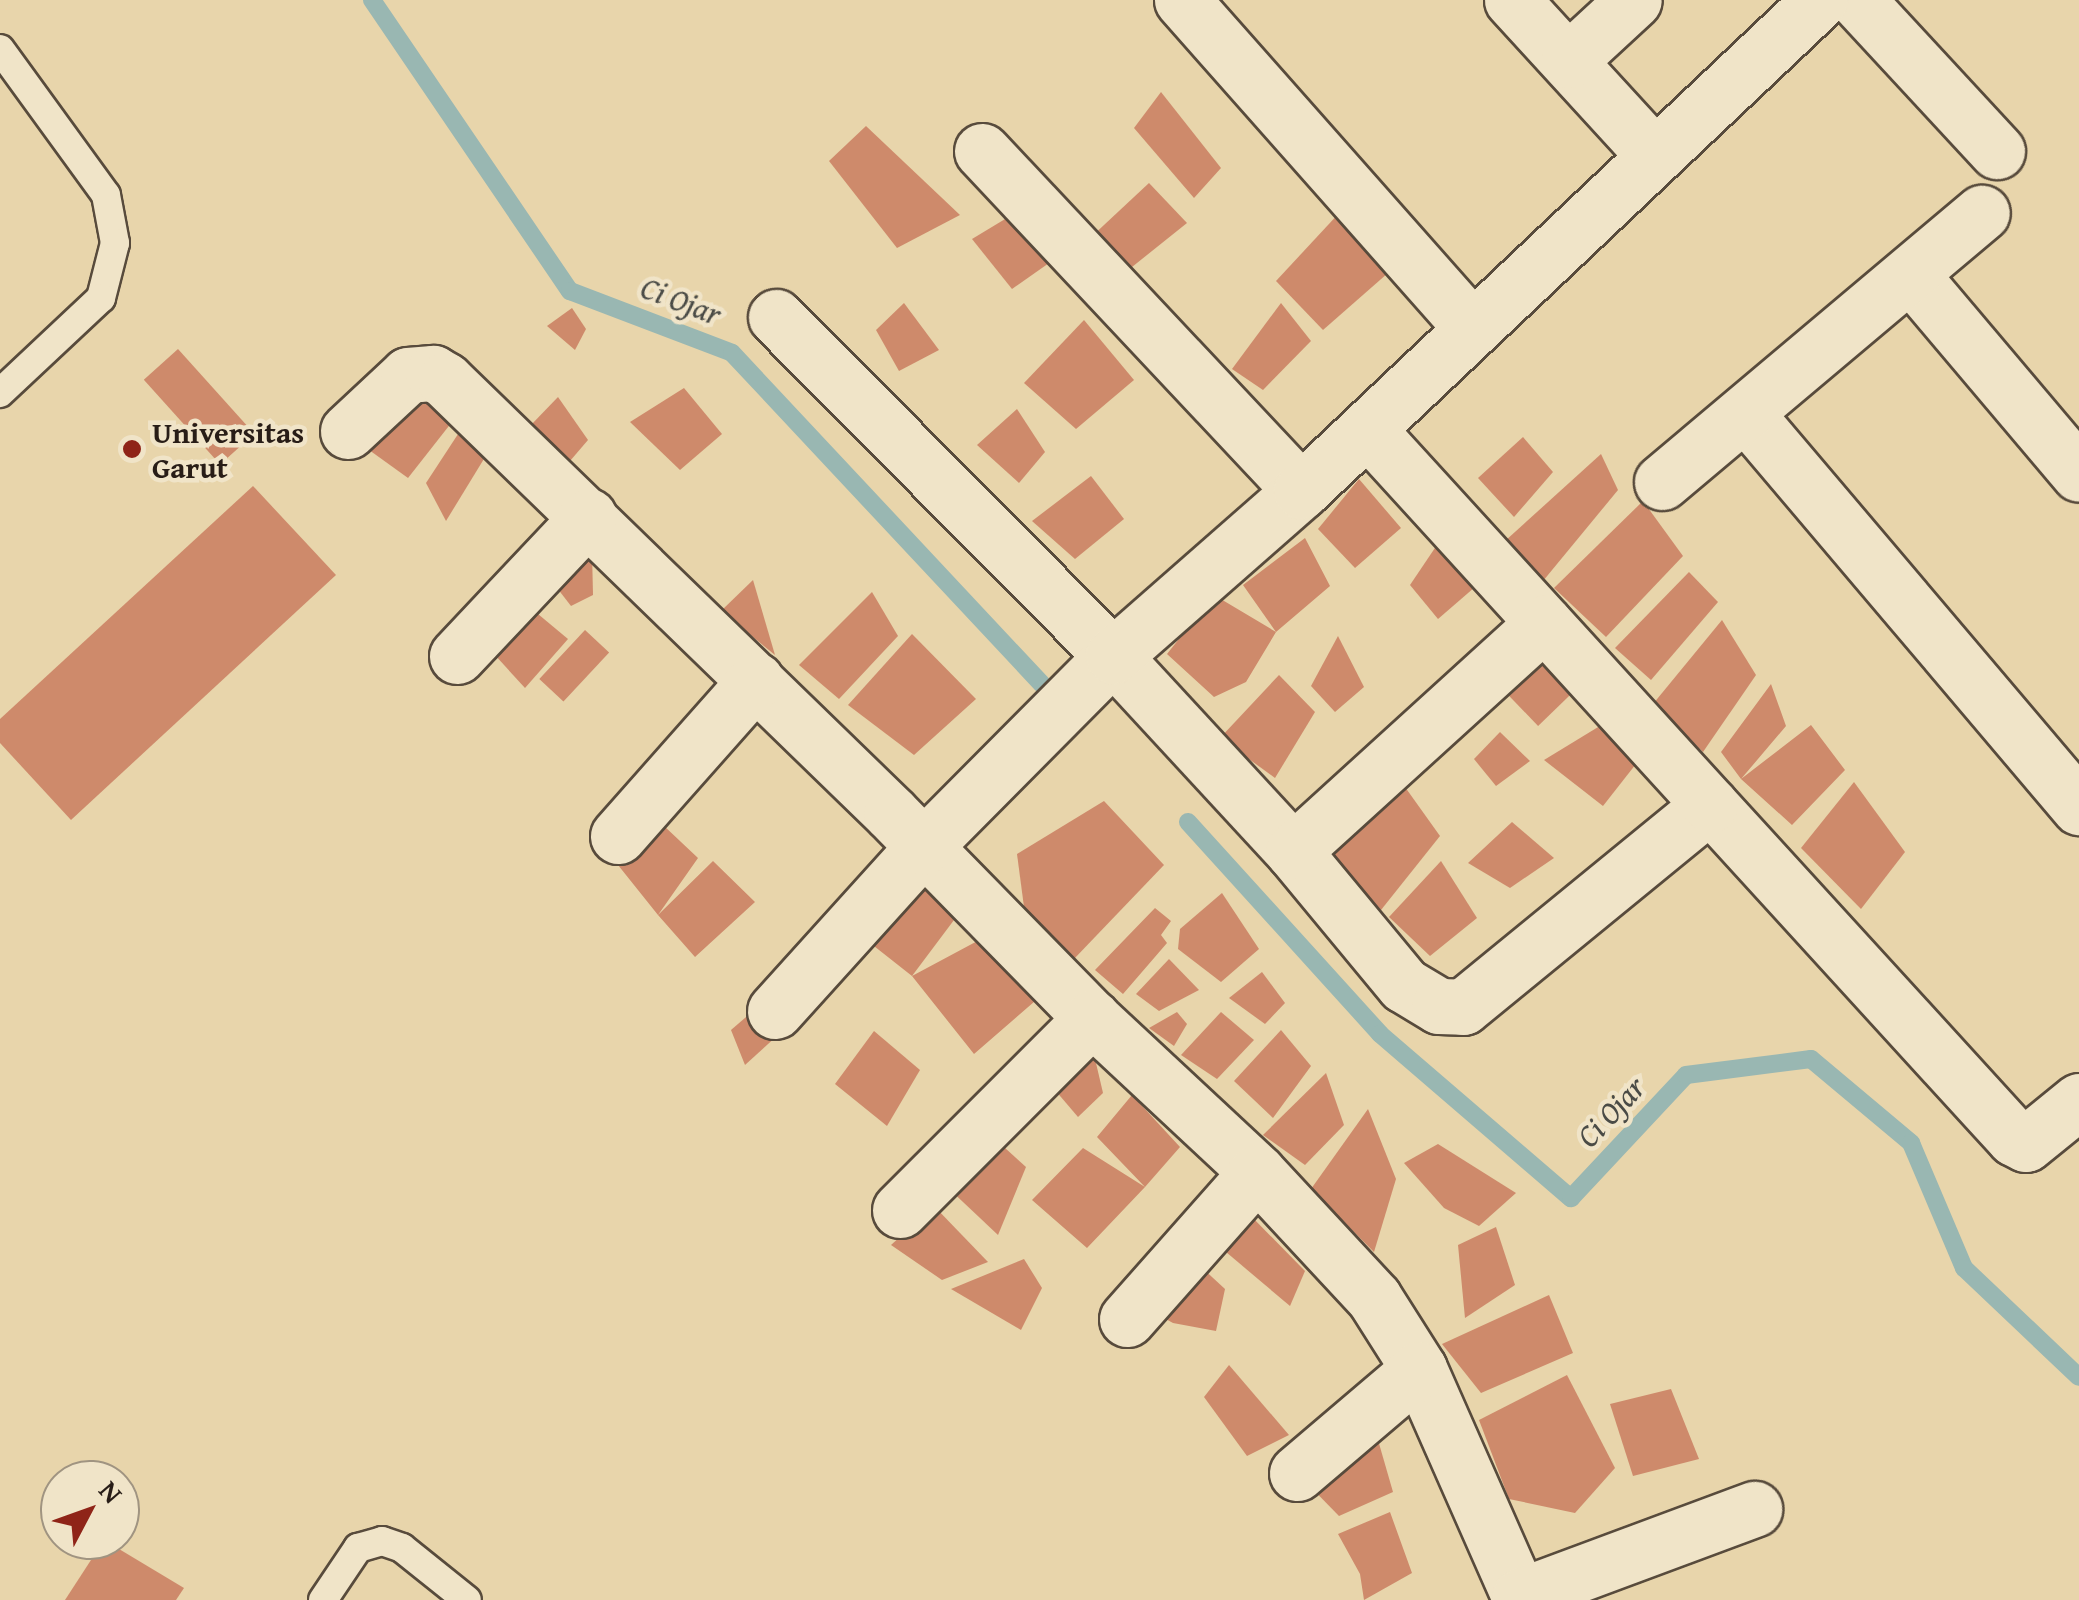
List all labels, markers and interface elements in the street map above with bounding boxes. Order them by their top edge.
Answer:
water label: Ci Ojar [635,268,727,334]
place label: Universitas Garut [152,414,304,484]
marker: Universitas Garut [121,438,143,460]
water label: Ci Ojar [1569,1069,1653,1155]
north arrow [40,1460,140,1560]
text: N [90,1471,133,1512]

